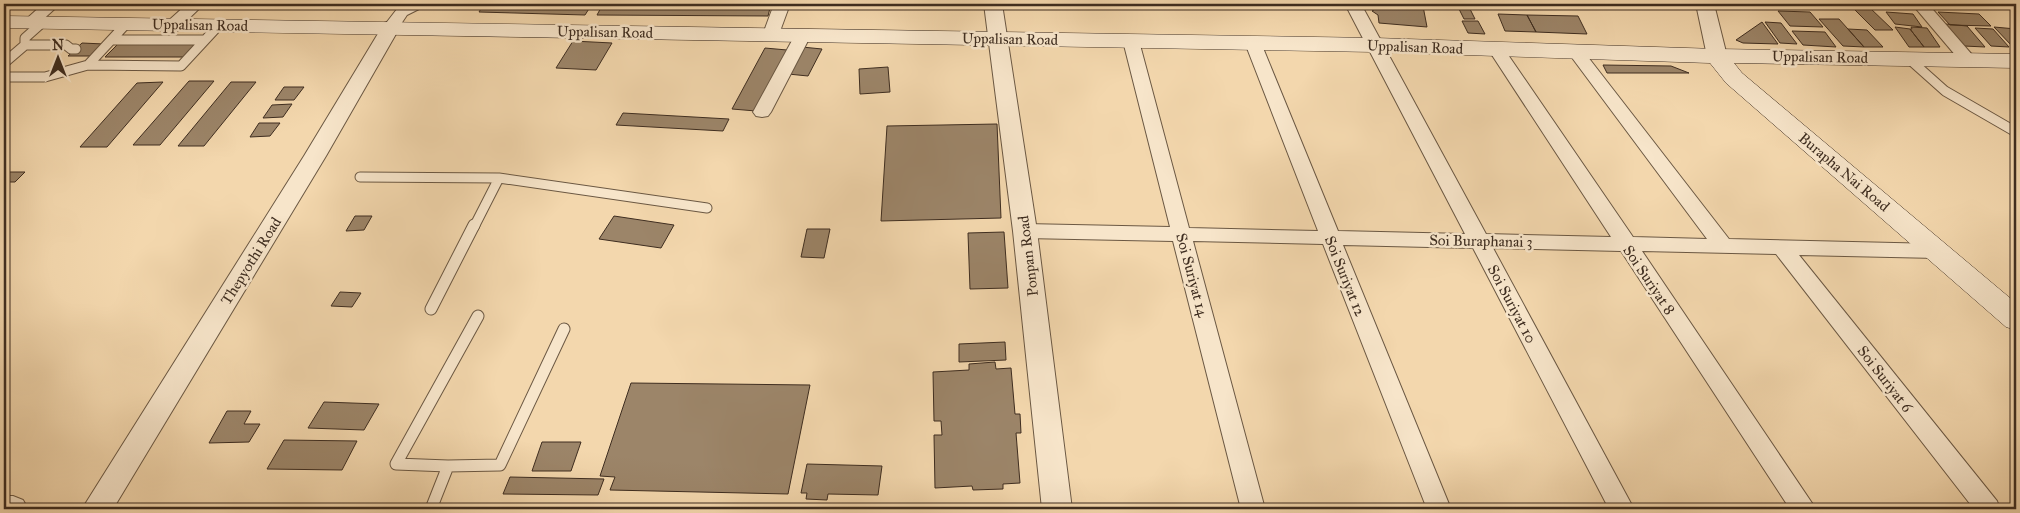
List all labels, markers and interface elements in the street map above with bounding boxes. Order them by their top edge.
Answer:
street label: Uppalisan Road [152,15,249,35]
street label: Uppalisan Road [557,22,654,42]
street label: Uppalisan Road [962,29,1059,49]
north arrow [32,32,82,82]
street label: Uppalisan Road [1367,36,1464,58]
text: N [52,37,64,54]
street label: Uppalisan Road [1772,47,1869,67]
street label: Burapha Nai Road [1795,129,1894,216]
street label: Thepyothi Road [217,214,285,308]
street label: Ponpan Road [1014,214,1042,297]
street label: Soi Suriyat 14 [1172,231,1212,319]
street label: Soi Buraphanai 3 [1429,231,1533,251]
street label: Soi Suriyat 12 [1321,233,1369,319]
street label: Soi Suriyat 8 [1619,242,1679,318]
street label: Soi Suriyat 10 [1484,262,1540,346]
street label: Soi Suriyat 6 [1853,342,1917,417]

